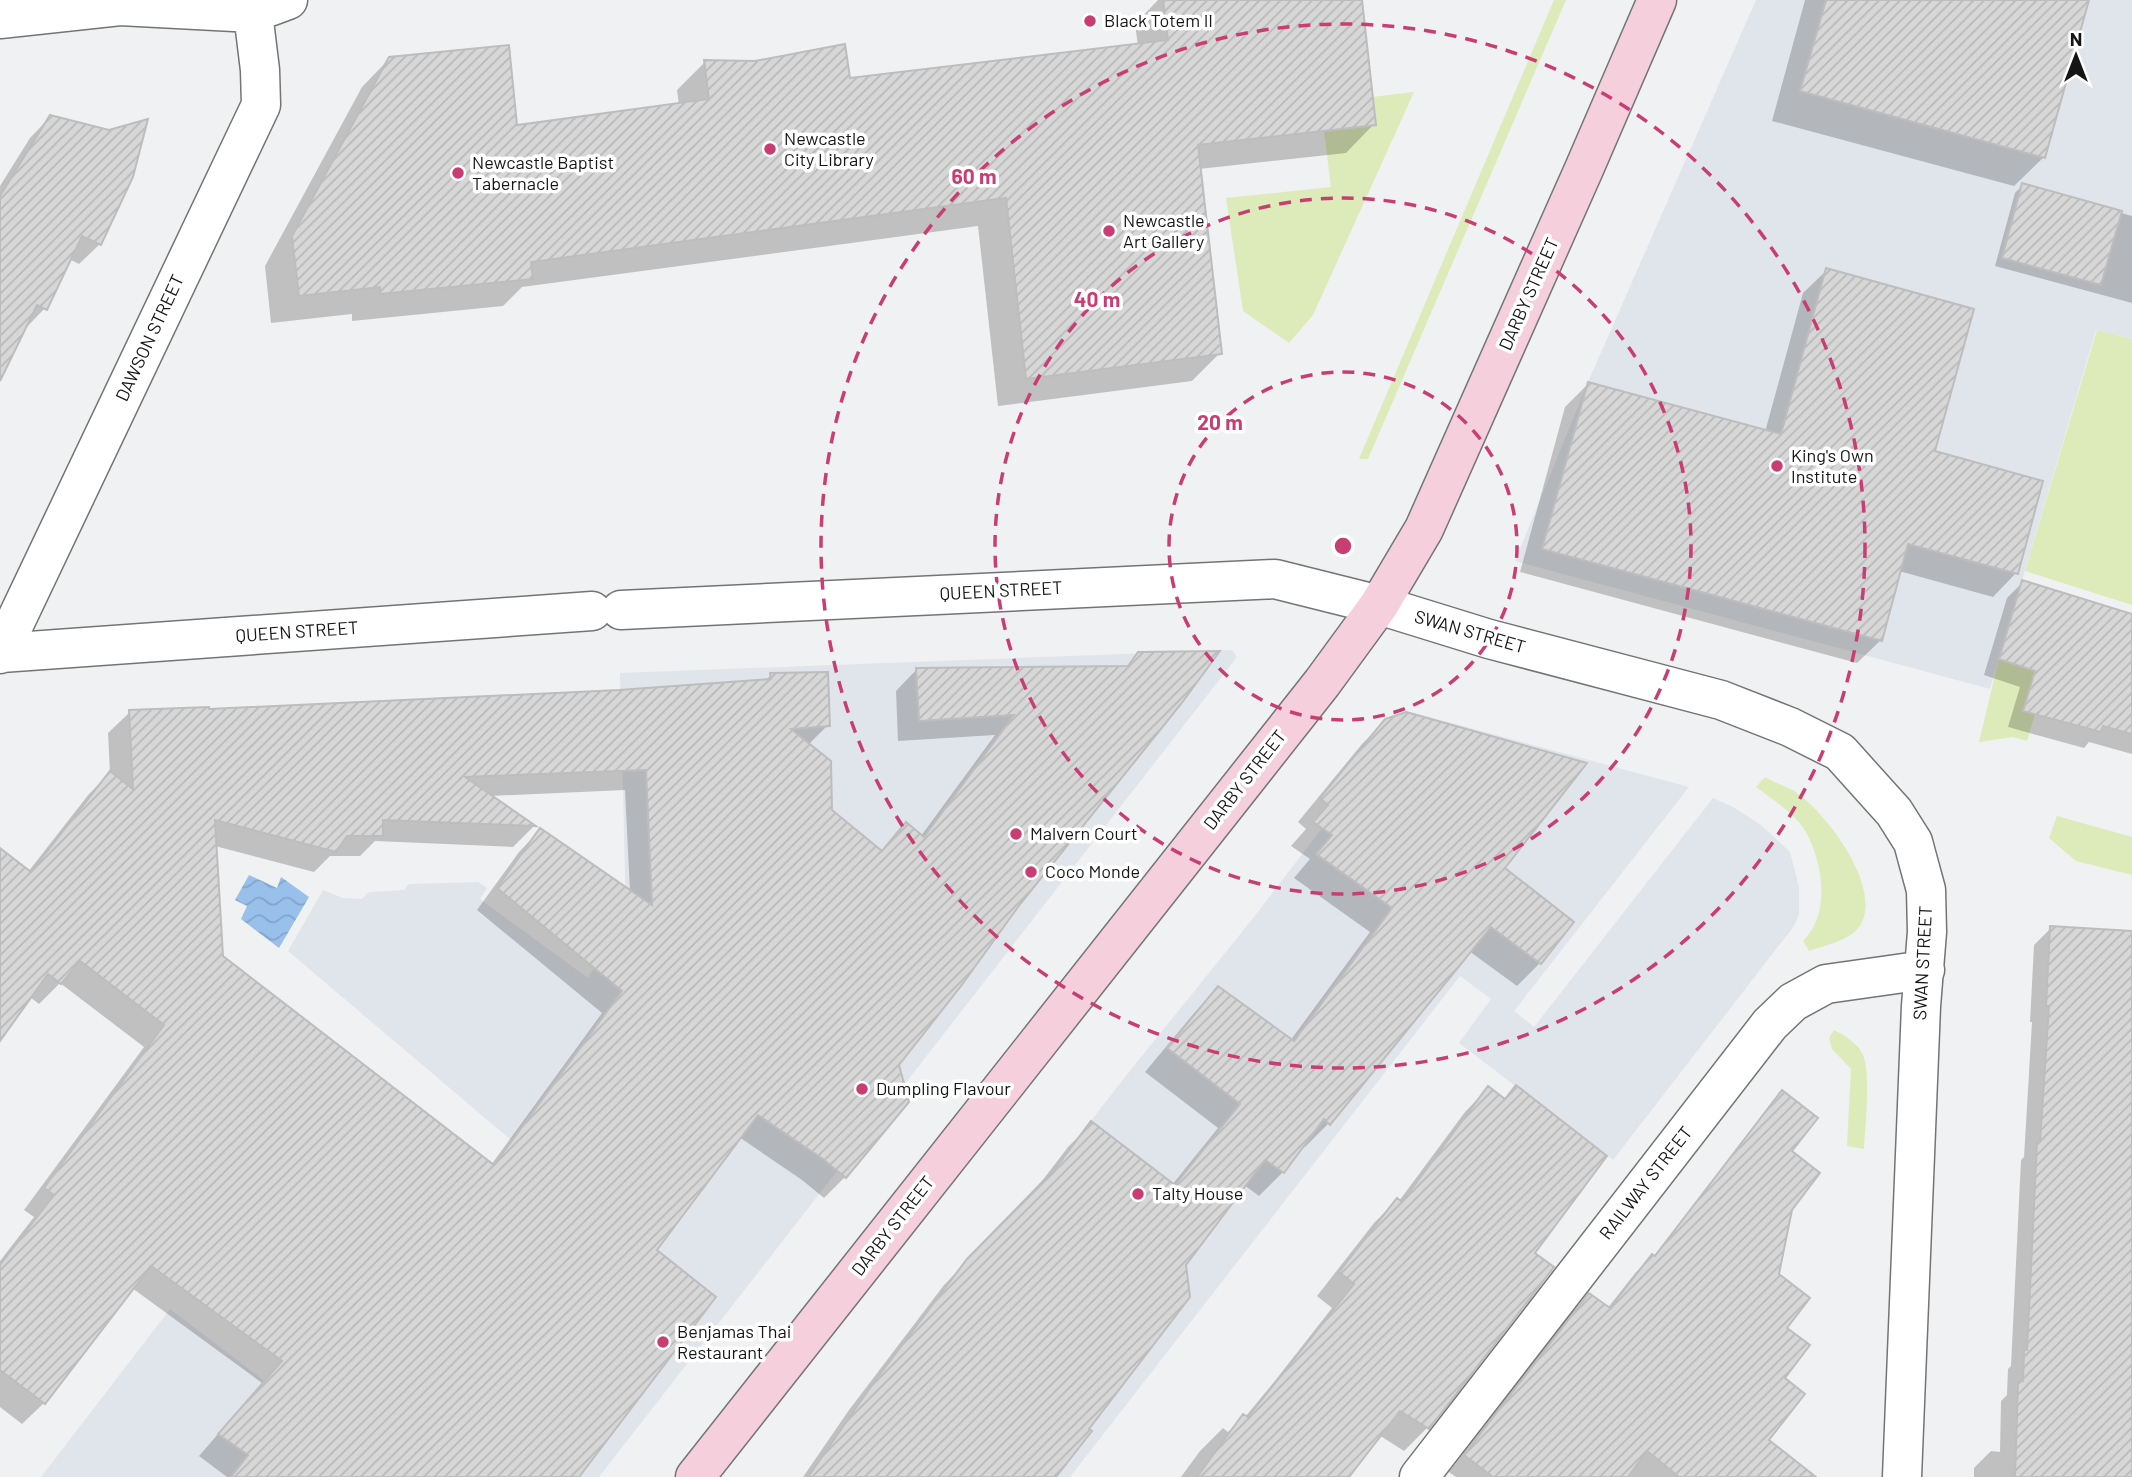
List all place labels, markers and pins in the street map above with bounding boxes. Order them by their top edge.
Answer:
place label: Black Totem II [1104,9,1213,31]
marker: Black Totem II [1082,13,1098,29]
place label: Newcastle City Library [784,127,874,170]
marker: Newcastle City Library [762,141,778,157]
place label: Newcastle Baptist Tabernacle [472,151,614,194]
marker: Newcastle Baptist Tabernacle [450,165,466,181]
place label: Newcastle Art Gallery [1123,209,1205,252]
marker: Newcastle Art Gallery [1101,223,1117,239]
place label: King's Own Institute [1791,444,1874,487]
marker: King's Own Institute [1769,458,1785,474]
centre of rings [1331,534,1355,558]
place label: Malvern Court [1030,822,1138,844]
marker: Malvern Court [1008,826,1024,842]
place label: Coco Monde [1045,860,1140,882]
marker: Coco Monde [1023,864,1039,880]
place label: Dumpling Flavour [876,1077,1011,1099]
marker: Dumpling Flavour [854,1081,870,1097]
place label: Talty House [1152,1182,1243,1204]
marker: Talty House [1130,1186,1146,1202]
place label: Benjamas Thai Restaurant [677,1320,791,1363]
marker: Benjamas Thai Restaurant [655,1334,671,1350]

